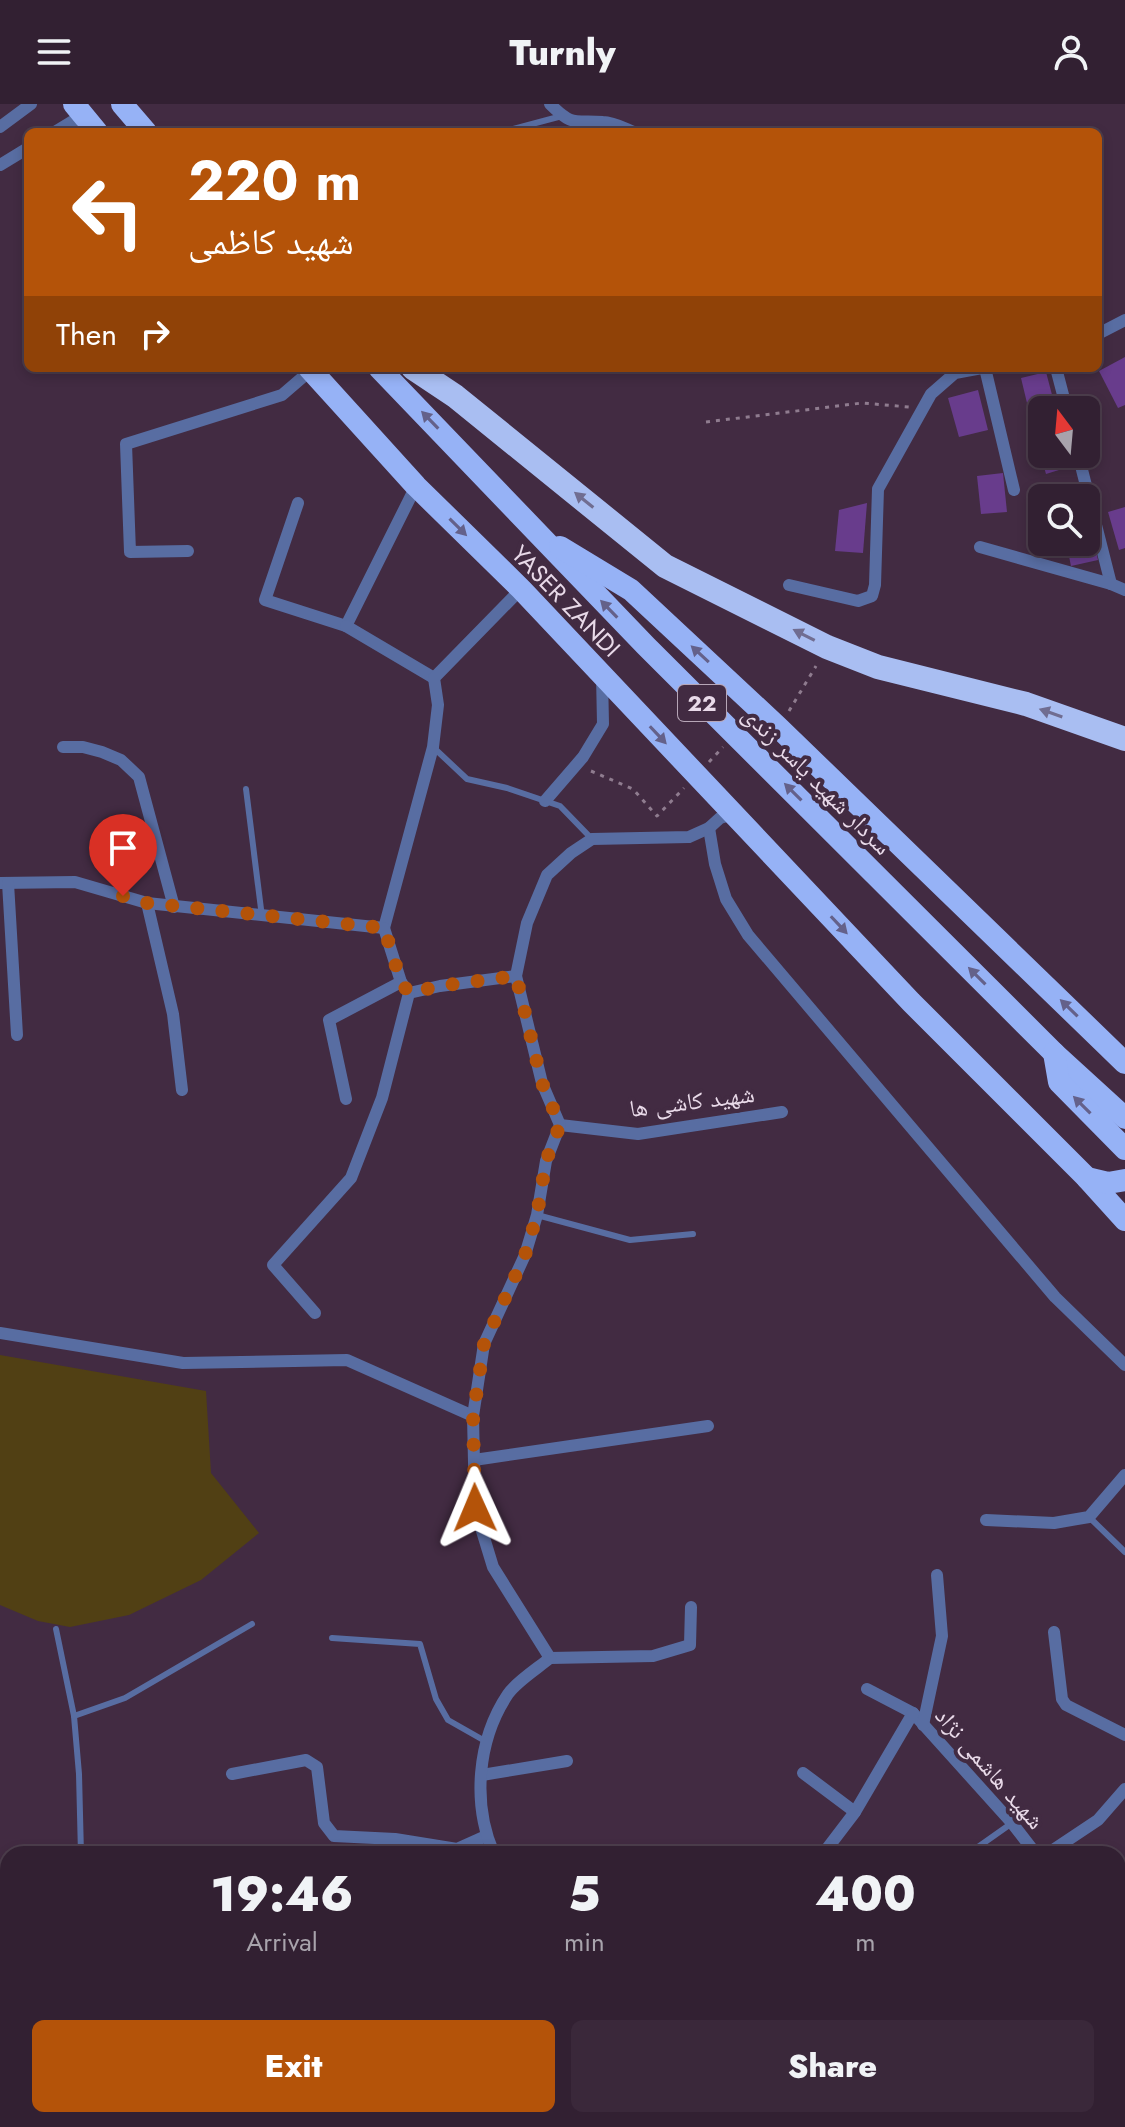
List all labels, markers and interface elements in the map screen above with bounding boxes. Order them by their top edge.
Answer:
text: Turnly [509,26,616,78]
icon: menu [32,30,76,74]
icon: person [1049,30,1093,74]
text: 220 m [188,140,361,221]
icon: left [56,160,160,264]
text: شهید کاظمی [188,215,354,267]
icon: right [133,312,177,356]
text: Then [56,313,117,356]
north arrow [1028,396,1100,468]
map controls [1028,396,1100,556]
one-way arrow [421,411,440,430]
button: search [1028,484,1100,556]
one-way arrow [574,492,594,509]
one-way arrow [448,517,467,536]
street label: YASER ZANDI [504,537,628,665]
one-way arrow [600,600,619,619]
one-way arrow [793,629,816,642]
one-way arrow [690,645,709,663]
road number: 22 [678,685,726,721]
street label: سردار شهید یاسر زندی [734,697,900,863]
one-way arrow [1039,707,1063,719]
one-way arrow [648,725,666,744]
one-way arrow [784,784,803,802]
pin [89,814,157,896]
icon: arrive [101,826,145,870]
one-way arrow [830,915,848,934]
one-way arrow [968,966,987,985]
one-way arrow [1060,1000,1079,1018]
street label: شهید کاشی ها [627,1076,757,1126]
one-way arrow [1073,1096,1091,1115]
position arrow [433,1466,517,1550]
street label: شهید هاشمی نژاد [927,1699,1053,1837]
text: 19:46 [210,1860,354,1929]
text: 5 [568,1860,600,1929]
text: 400 [815,1860,916,1929]
text: Arrival [246,1923,318,1961]
text: min [564,1923,605,1961]
text: m [855,1923,875,1961]
button: Exit [32,2020,555,2112]
button: Share [571,2020,1094,2112]

